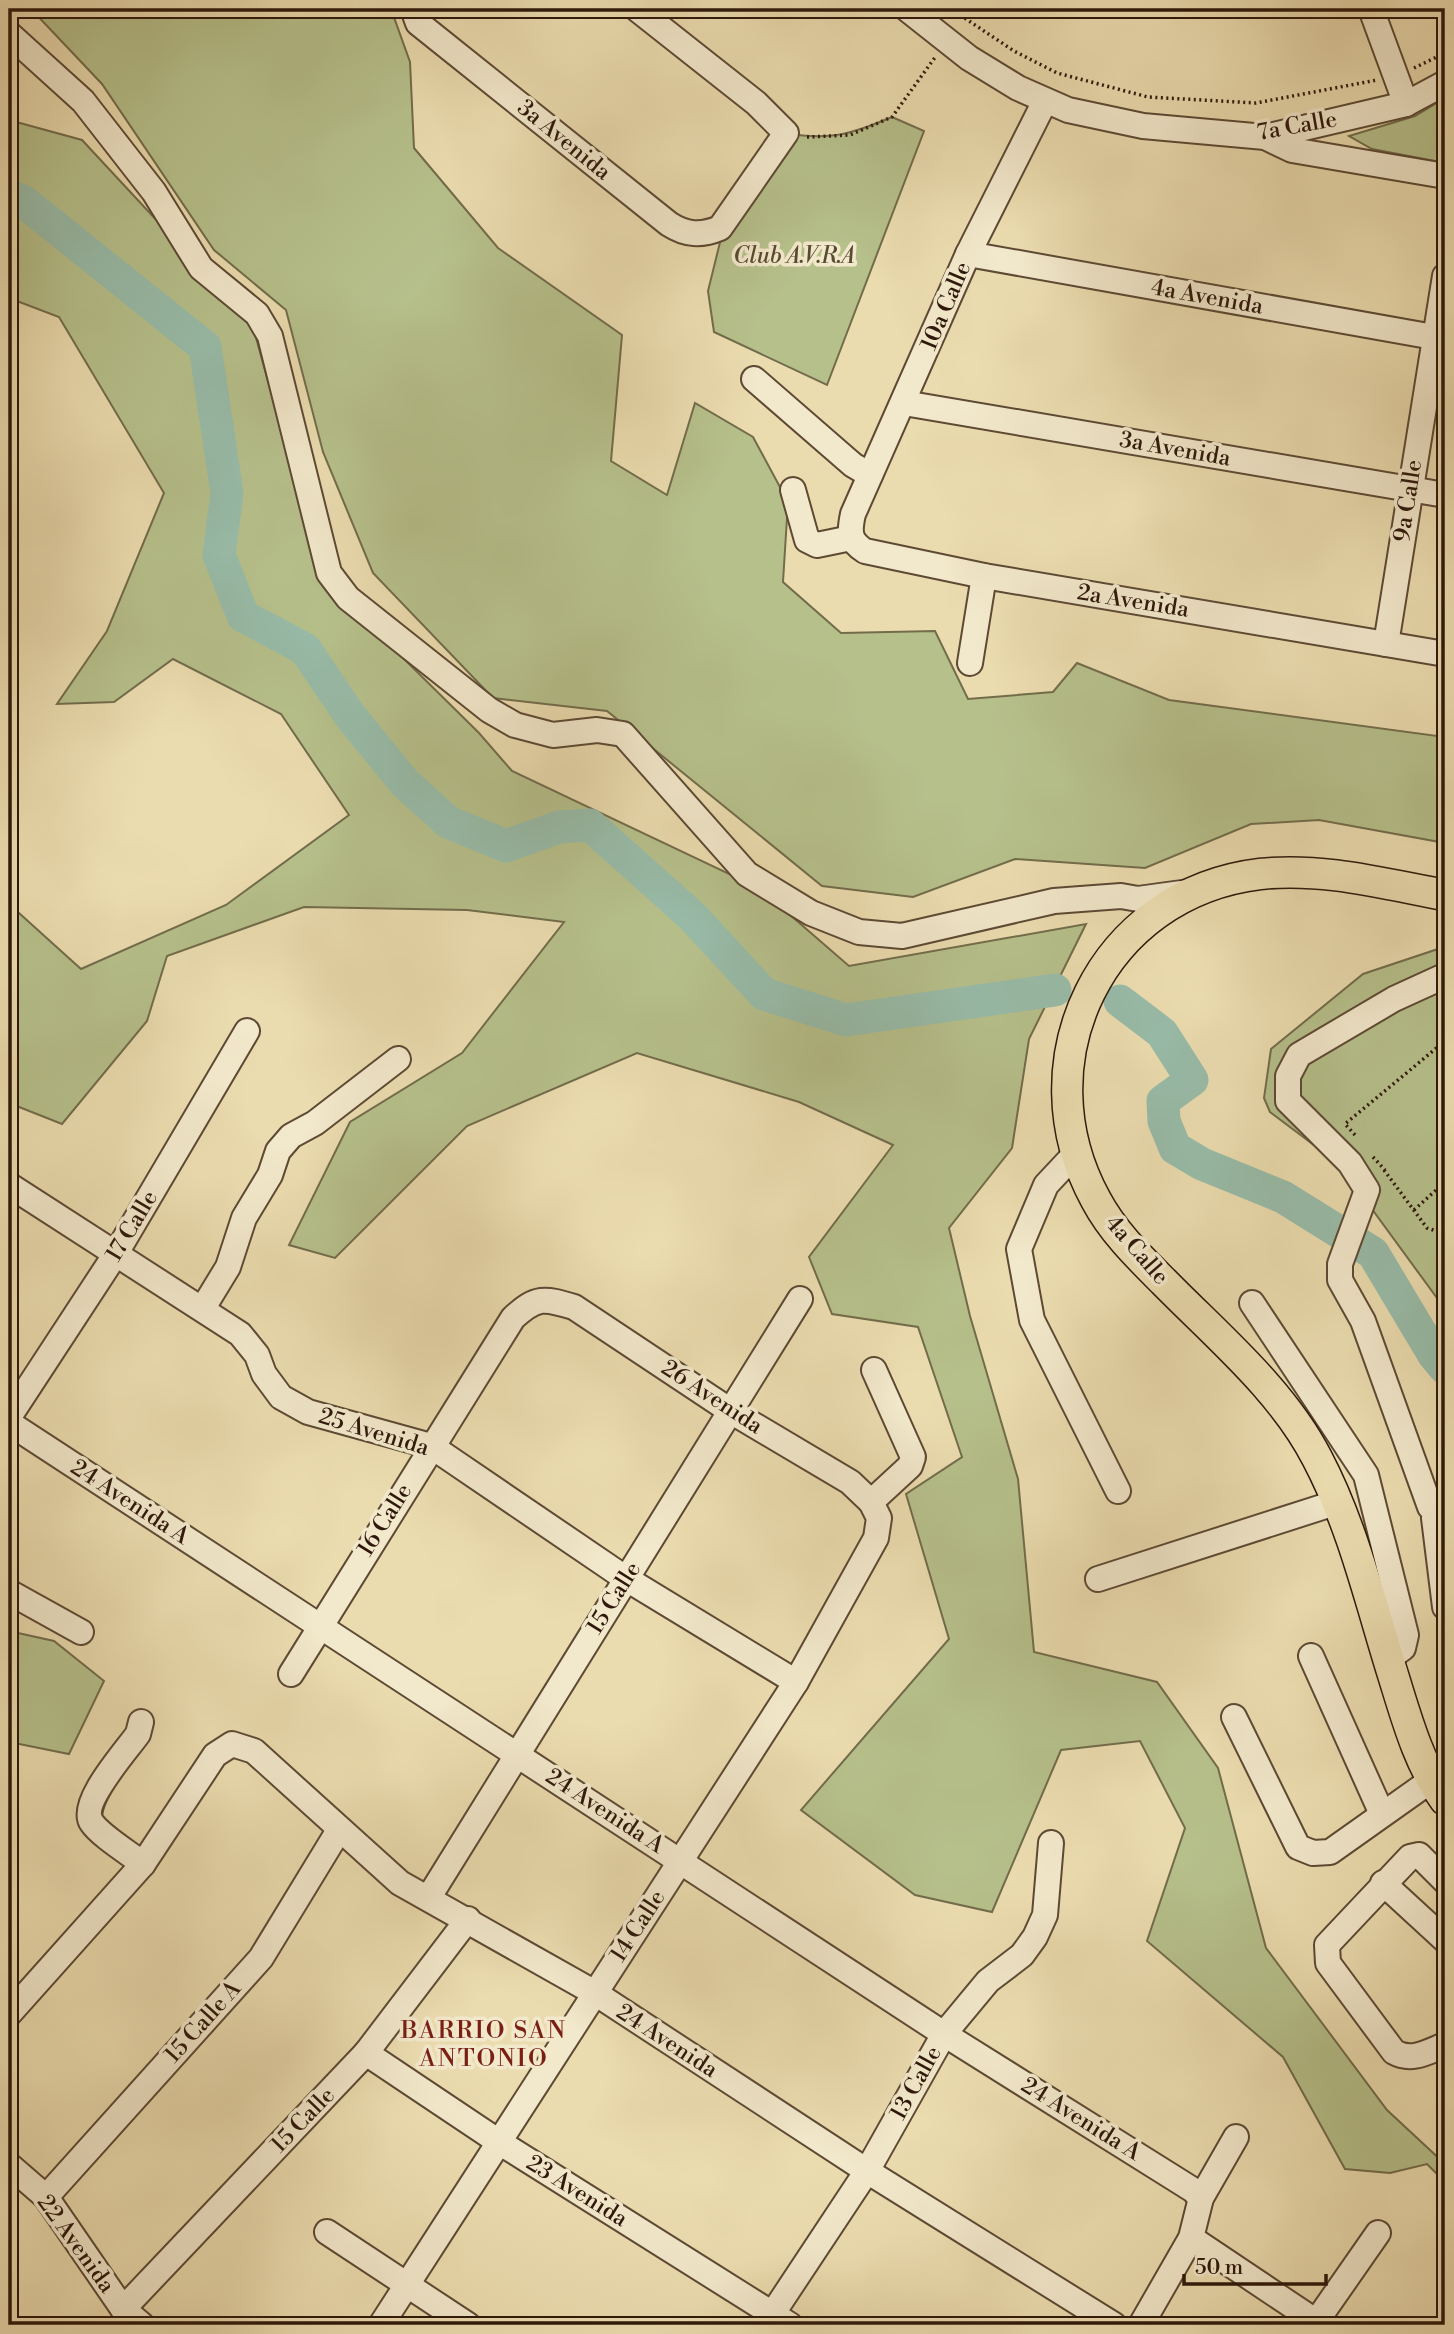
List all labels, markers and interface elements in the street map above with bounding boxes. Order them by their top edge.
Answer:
street label: 3a Avenida [511,94,617,186]
street label: 7a Calle [1255,105,1339,147]
park label: Club A.V.R.A [733,242,855,270]
street label: 10a Calle [915,258,977,354]
street label: 4a Avenida [1149,273,1266,321]
street label: 3a Avenida [1117,425,1233,473]
street label: 9a Calle [1388,458,1428,544]
street label: 2a Avenida [1075,578,1191,624]
street label: 17 Calle [100,1185,164,1267]
street label: 4a Calle [1099,1210,1175,1290]
street label: 26 Avenida [656,1354,768,1440]
street label: 25 Avenida [315,1402,433,1462]
street label: 24 Avenida A [66,1453,196,1551]
street label: 16 Calle [352,1478,418,1562]
street label: 15 Calle [581,1557,647,1639]
street label: 24 Avenida A [541,1762,671,1860]
street label: 14 Calle [604,1885,672,1967]
street label: 15 Calle A [159,1974,248,2069]
street label: 24 Avenida [611,1998,723,2084]
district label: BARRIO SAN ANTONIO [400,2016,567,2074]
street label: 13 Calle [884,2041,948,2125]
street label: 24 Avenida A [1016,2071,1147,2167]
street label: 15 Calle [265,2082,341,2158]
street label: 23 Avenida [521,2149,633,2233]
street label: 22 Avenida [31,2190,121,2299]
scale bar [1184,2243,1326,2287]
text: 50 m [1195,2255,1243,2281]

